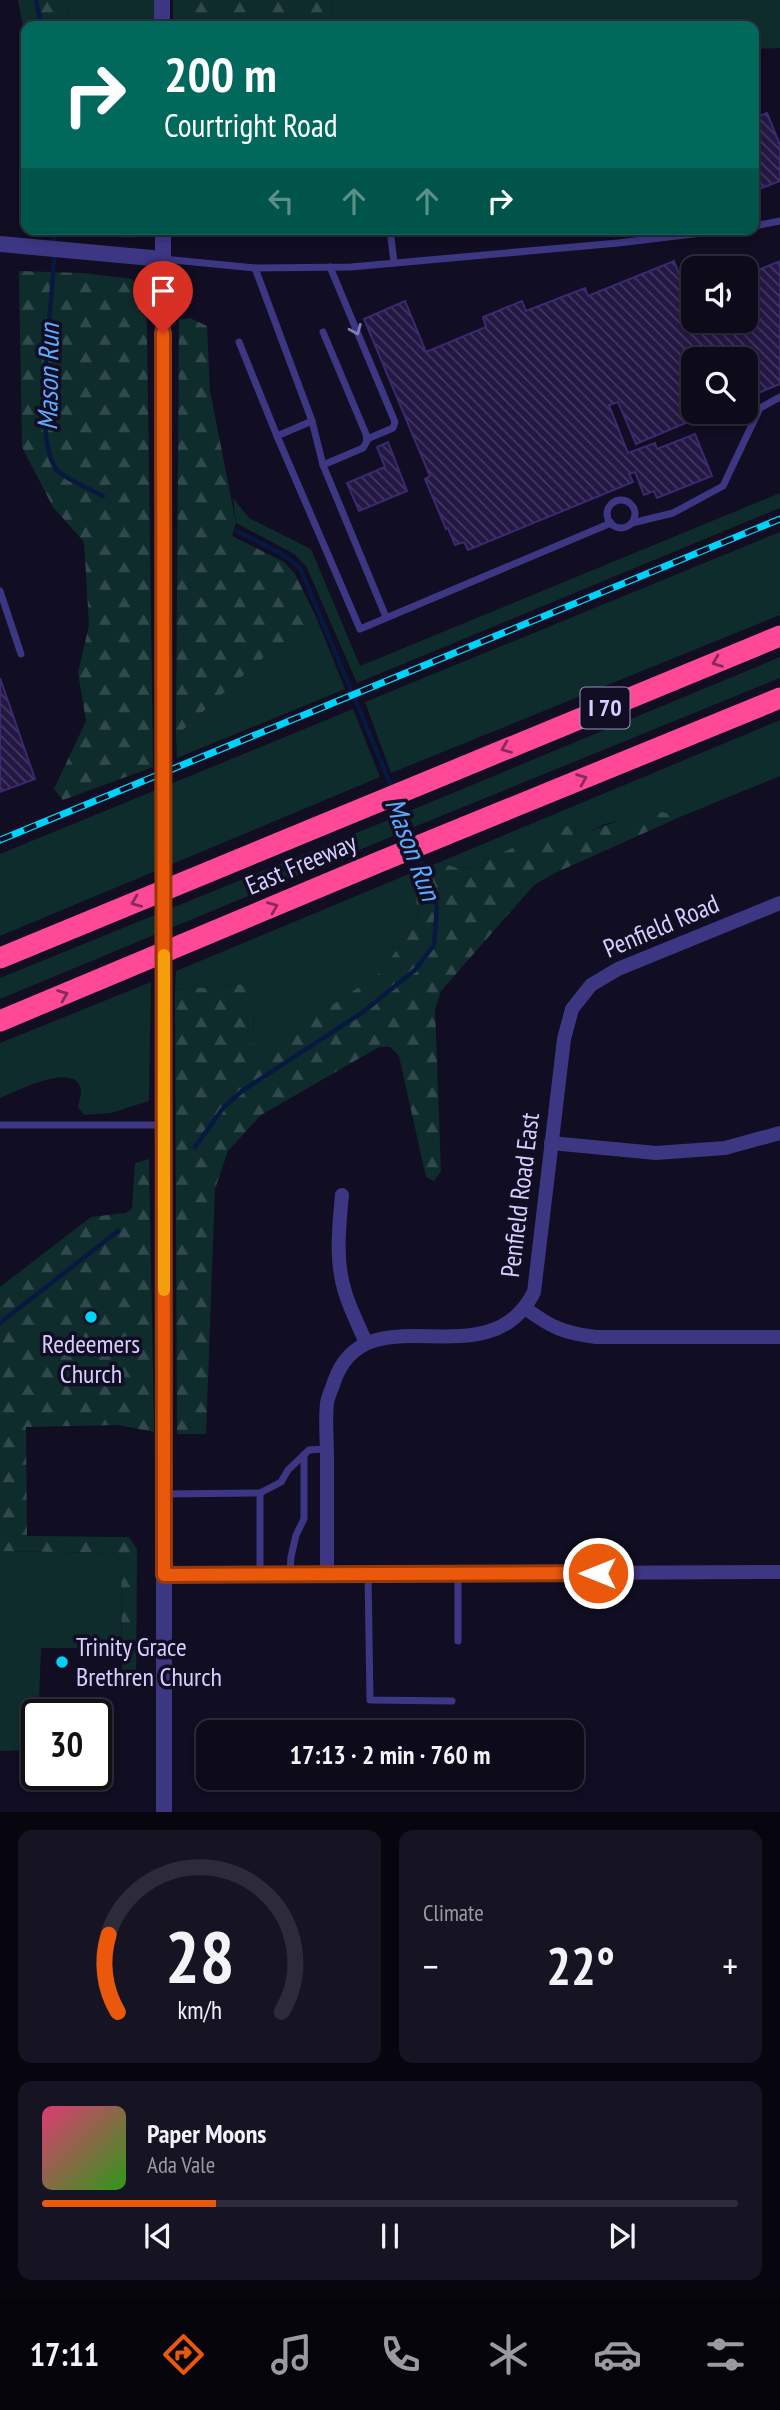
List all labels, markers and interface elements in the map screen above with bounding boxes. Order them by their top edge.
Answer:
text: 200 m [164,42,277,106]
icon: right [49,49,140,140]
text: Courtright Road [164,104,338,146]
icon: left [262,182,300,220]
icon: ahead [335,182,373,220]
icon: ahead [408,182,446,220]
icon: right [481,182,519,220]
map controls [681,256,758,424]
button: sound [681,256,758,333]
pin [133,261,193,333]
icon: arrive [144,272,182,310]
water label: Mason Run [28,322,67,431]
one-way arrow [348,323,362,335]
button: search [681,347,758,424]
one-way arrow [712,654,724,668]
road number: I 70 [580,688,630,728]
one-way arrow [501,740,513,754]
one-way arrow [576,773,588,787]
water label: Mason Run [377,792,450,907]
street label: East Freeway [240,825,362,902]
street label: Penfield Road [598,886,724,965]
one-way arrow [131,894,144,908]
one-way arrow [266,901,278,915]
one-way arrow [57,989,69,1003]
street label: Penfield Road East [493,1111,546,1279]
marker: Redeemers Church [83,1309,99,1325]
place label: Redeemers Church [42,1327,140,1390]
position arrow [561,1536,635,1610]
place label: Trinity Grace Brethren Church [76,1630,222,1693]
marker: Trinity Grace Brethren Church [54,1654,70,1670]
speed limit sign: 30 [21,1699,112,1790]
text: 17:13 · 2 min · 760 m [290,1738,490,1771]
text: Climate [423,1898,484,1927]
text: 28 [165,1909,234,2003]
text: 22° [546,1932,615,1999]
text: − [423,1941,439,1990]
text: + [722,1941,738,1990]
text: km/h [177,1994,222,2026]
text: Paper Moons [147,2117,266,2150]
text: Ada Vale [147,2150,215,2179]
icon: previous [139,2217,177,2255]
icon: pause [371,2217,409,2255]
icon: next [603,2217,641,2255]
icon: directions [159,2330,208,2379]
icon: music [267,2330,316,2379]
icon: phone [376,2330,425,2379]
icon: climate [484,2330,533,2379]
icon: car [593,2330,642,2379]
icon: filters [701,2330,750,2379]
text: 17:11 [30,2333,99,2375]

